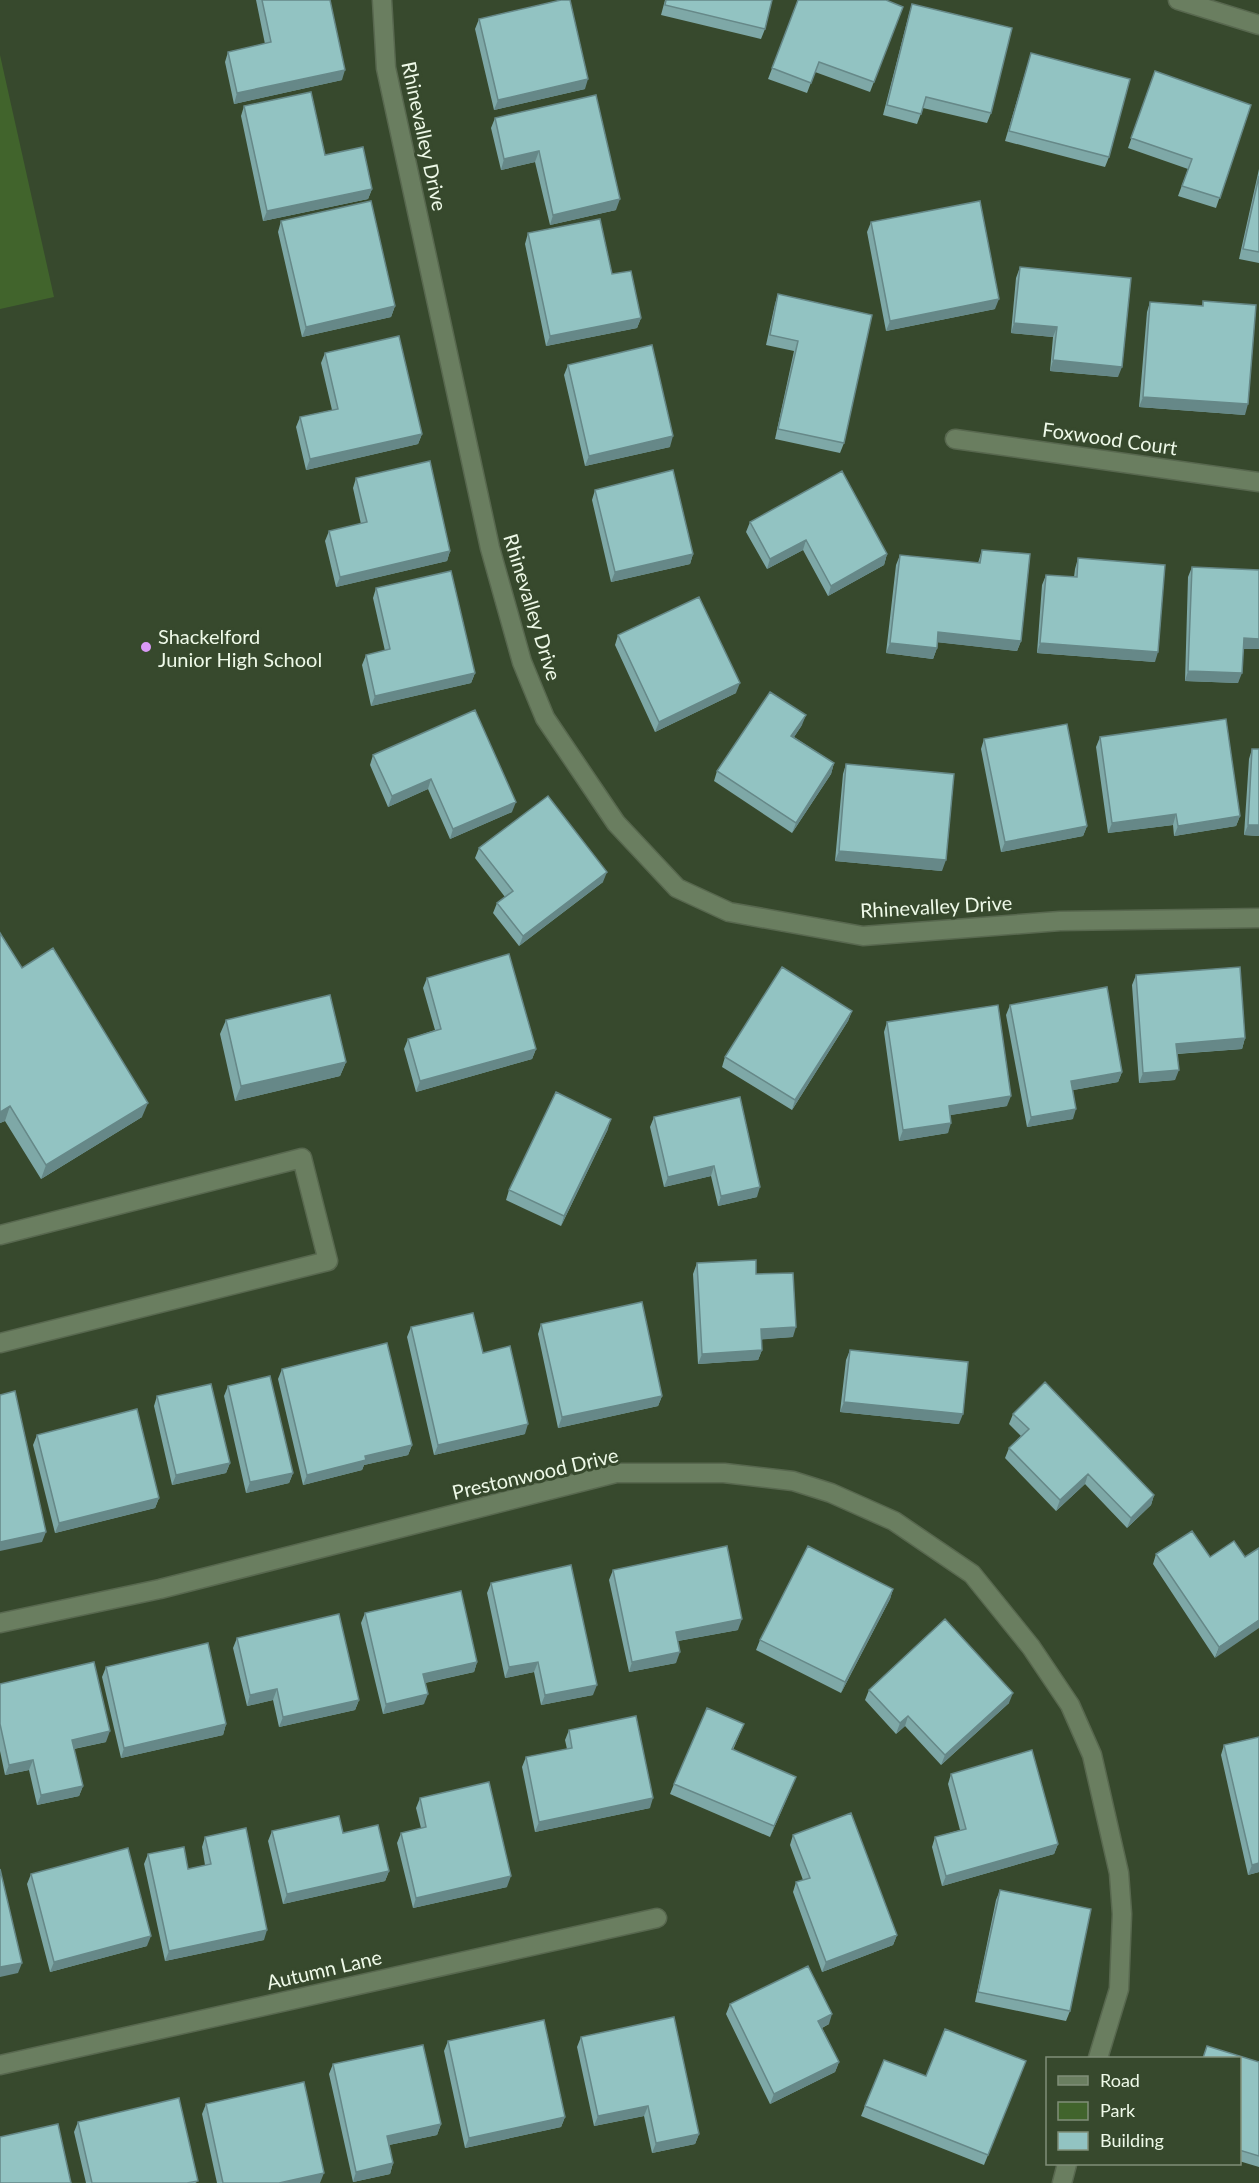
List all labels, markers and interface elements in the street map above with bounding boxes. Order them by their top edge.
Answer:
street label: Rhinevalley Drive [397,59,453,213]
street label: Foxwood Court [1041,417,1179,459]
street label: Rhinevalley Drive [499,531,567,683]
place label: Shackelford Junior High School [158,624,322,671]
marker: Shackelford Junior High School [139,640,153,654]
street label: Rhinevalley Drive [859,890,1013,922]
street label: Prestonwood Drive [450,1442,620,1504]
street label: Autumn Lane [264,1944,384,1994]
legend [1046,2057,1241,2165]
text: Road [1100,2069,1140,2091]
text: Park [1100,2099,1136,2121]
text: Building [1100,2129,1164,2151]

